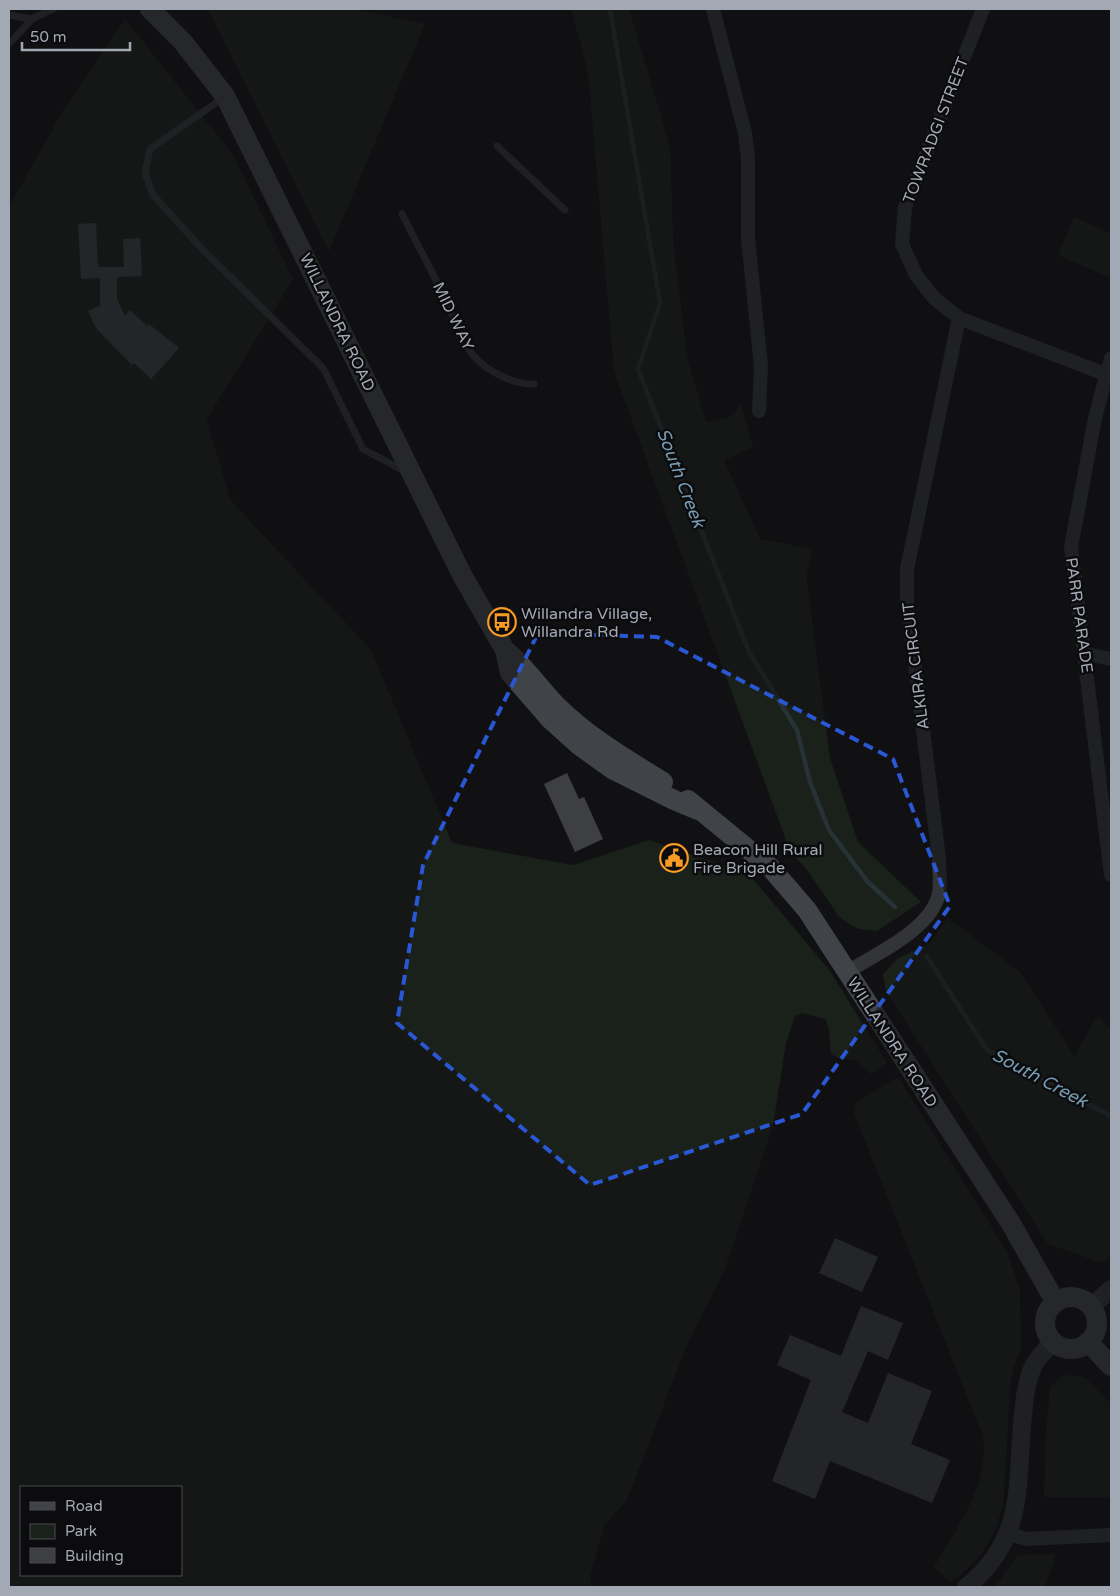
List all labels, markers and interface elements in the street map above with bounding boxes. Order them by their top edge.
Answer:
scale bar [22,20,130,52]
text: 50 m [30,28,67,46]
street label: TOWRADGI STREET [899,54,973,206]
street label: WILLANDRA ROAD [295,250,379,395]
street label: MID WAY [428,279,478,354]
water label: South Creek [652,425,710,532]
street label: PARR PARADE [1061,556,1097,674]
street label: ALKIRA CIRCUIT [898,601,934,731]
place label: Willandra Village, Willandra Rd [521,604,652,642]
bus stop icon: Willandra Village, Willandra Rd [487,607,517,637]
place label: Beacon Hill Rural Fire Brigade [693,840,822,878]
public building icon: Beacon Hill Rural Fire Brigade [659,843,689,873]
street label: WILLANDRA ROAD [843,974,942,1111]
water label: South Creek [989,1044,1092,1113]
legend [20,1486,182,1576]
text: Road [65,1497,103,1515]
text: Park [65,1522,97,1540]
text: Building [65,1547,124,1565]

